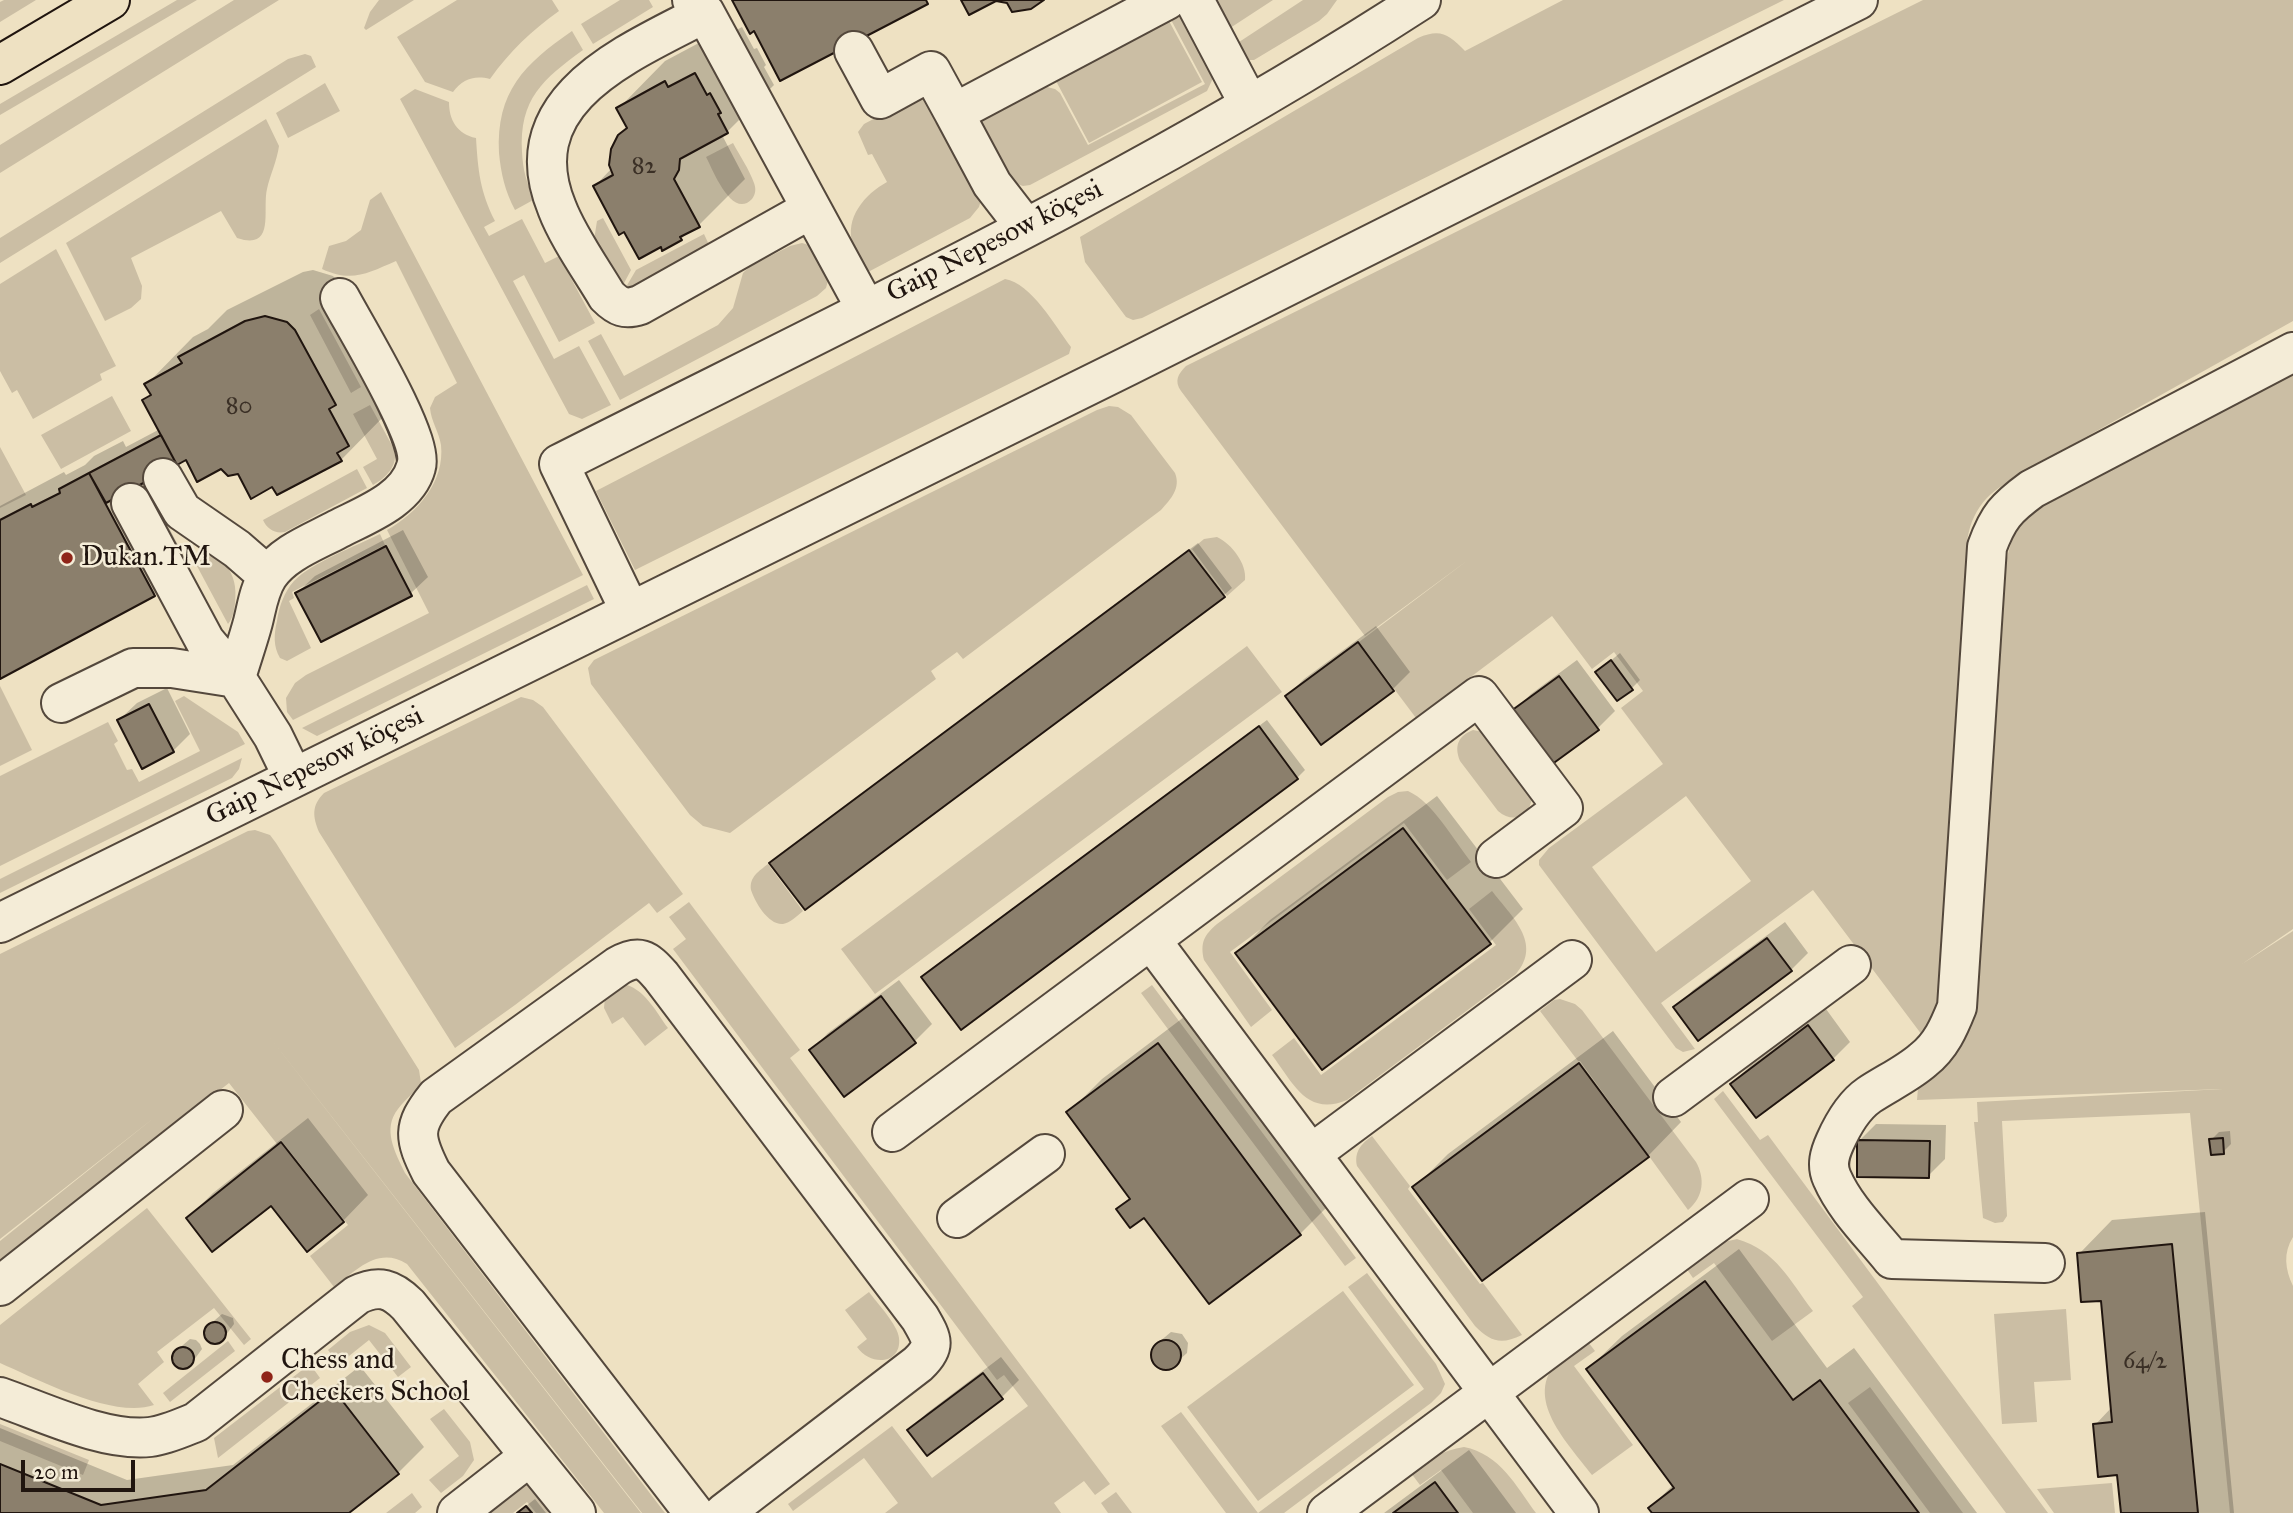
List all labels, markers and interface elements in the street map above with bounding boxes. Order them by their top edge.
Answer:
house number: 82 [632,153,656,181]
street label: Gaip Nepesow köçesi [881,173,1109,311]
house number: 80 [226,393,252,421]
place label: Dukan.TM [81,541,211,575]
marker: Dukan.TM [59,550,75,566]
street label: Gaip Nepesow köçesi [201,700,429,834]
place label: Chess and Checkers School [281,1344,470,1410]
house number: 64/2 [2123,1348,2167,1376]
marker: Chess and Checkers School [259,1369,275,1385]
scale bar [24,1446,138,1490]
text: 20 m [34,1459,79,1485]

